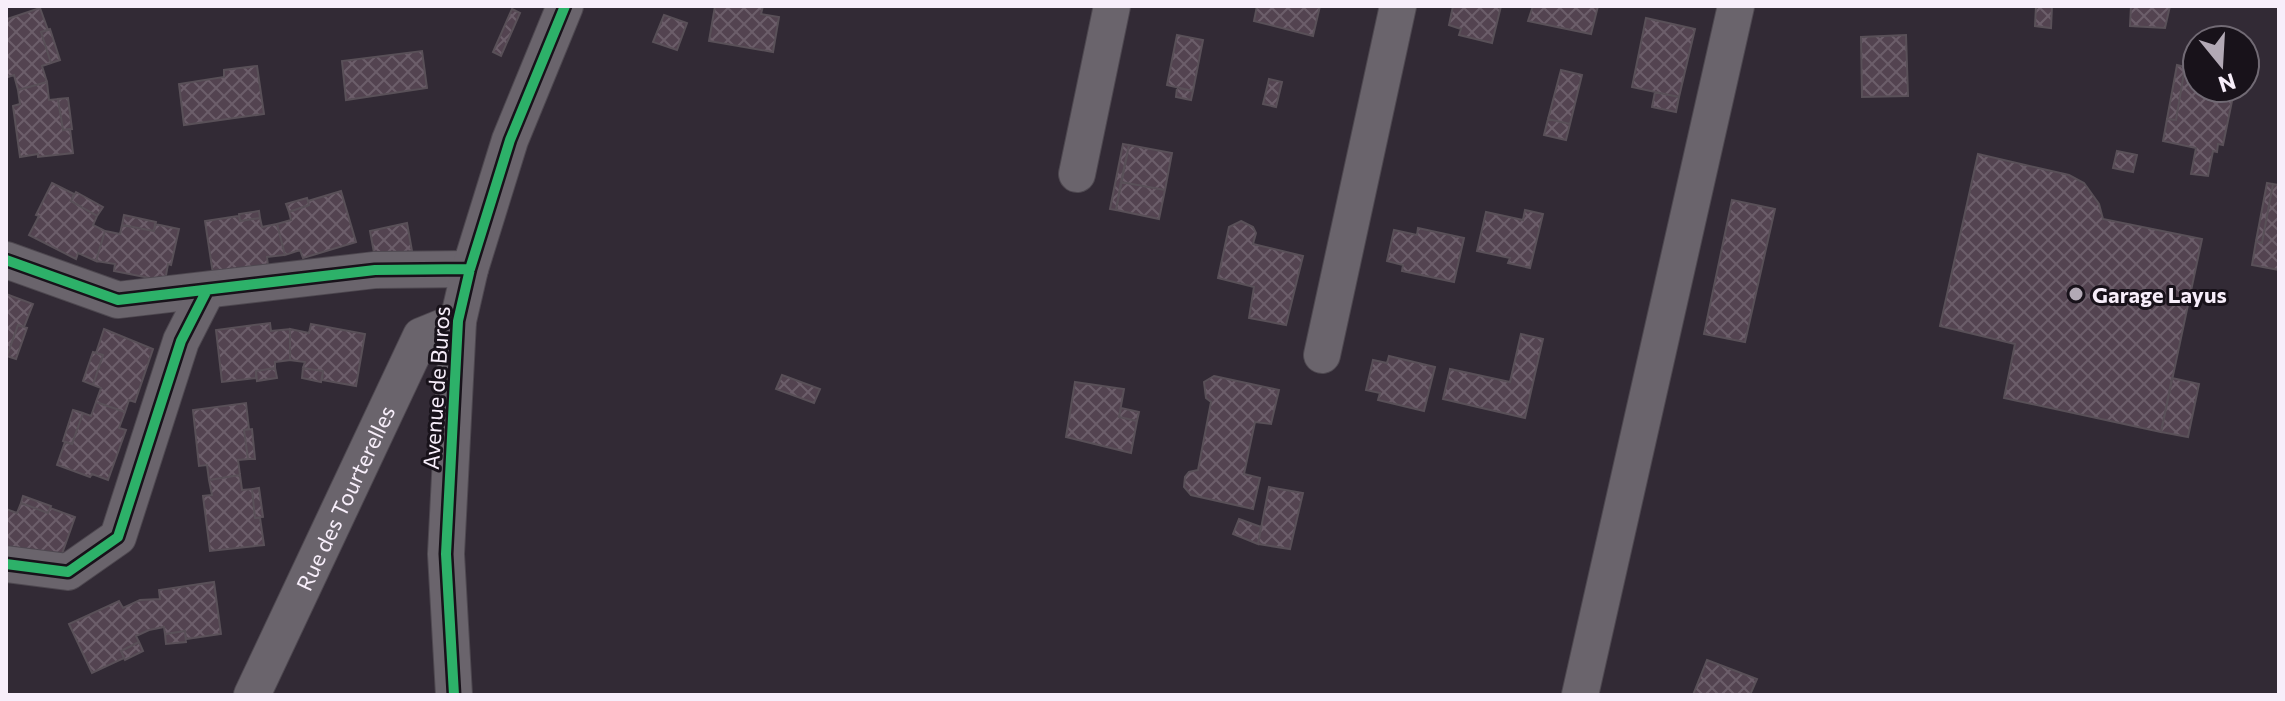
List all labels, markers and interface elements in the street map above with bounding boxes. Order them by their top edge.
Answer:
north arrow [2181,24,2261,104]
text: N [2215,68,2239,99]
place label: Garage Layus [2092,281,2227,308]
marker: Garage Layus [2067,285,2085,303]
street label: Avenue de Buros [417,305,455,471]
street label: Rue des Tourterelles [290,401,400,595]

